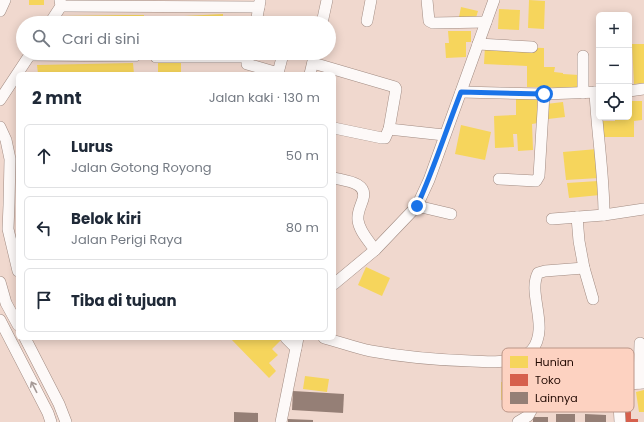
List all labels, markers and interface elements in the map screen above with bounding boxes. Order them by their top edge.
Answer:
map controls [596,12,632,120]
button: + [596,12,632,48]
search box [16,16,336,60]
icon: search [30,27,52,49]
text: Cari di sini [62,28,140,49]
button: − [596,48,632,84]
button: locate [596,84,632,120]
route start [535,85,553,103]
text: 2 mnt [32,86,82,110]
text: Jalan kaki · 130 m [209,88,320,107]
text: Lurus [71,136,113,157]
icon: ahead [33,145,55,167]
text: 50 m [286,146,319,165]
text: Jalan Gotong Royong [71,158,212,177]
route end [408,197,426,215]
text: Belok kiri [71,208,141,229]
icon: left [33,217,55,239]
text: 80 m [286,218,319,237]
text: Jalan Perigi Raya [71,230,182,249]
icon: arrive [33,289,55,311]
text: Tiba di tujuan [71,290,177,311]
legend [502,348,634,412]
text: Hunian [535,354,574,370]
text: Toko [535,372,561,388]
one-way arrow [30,381,37,393]
text: Lainnya [535,390,578,406]

